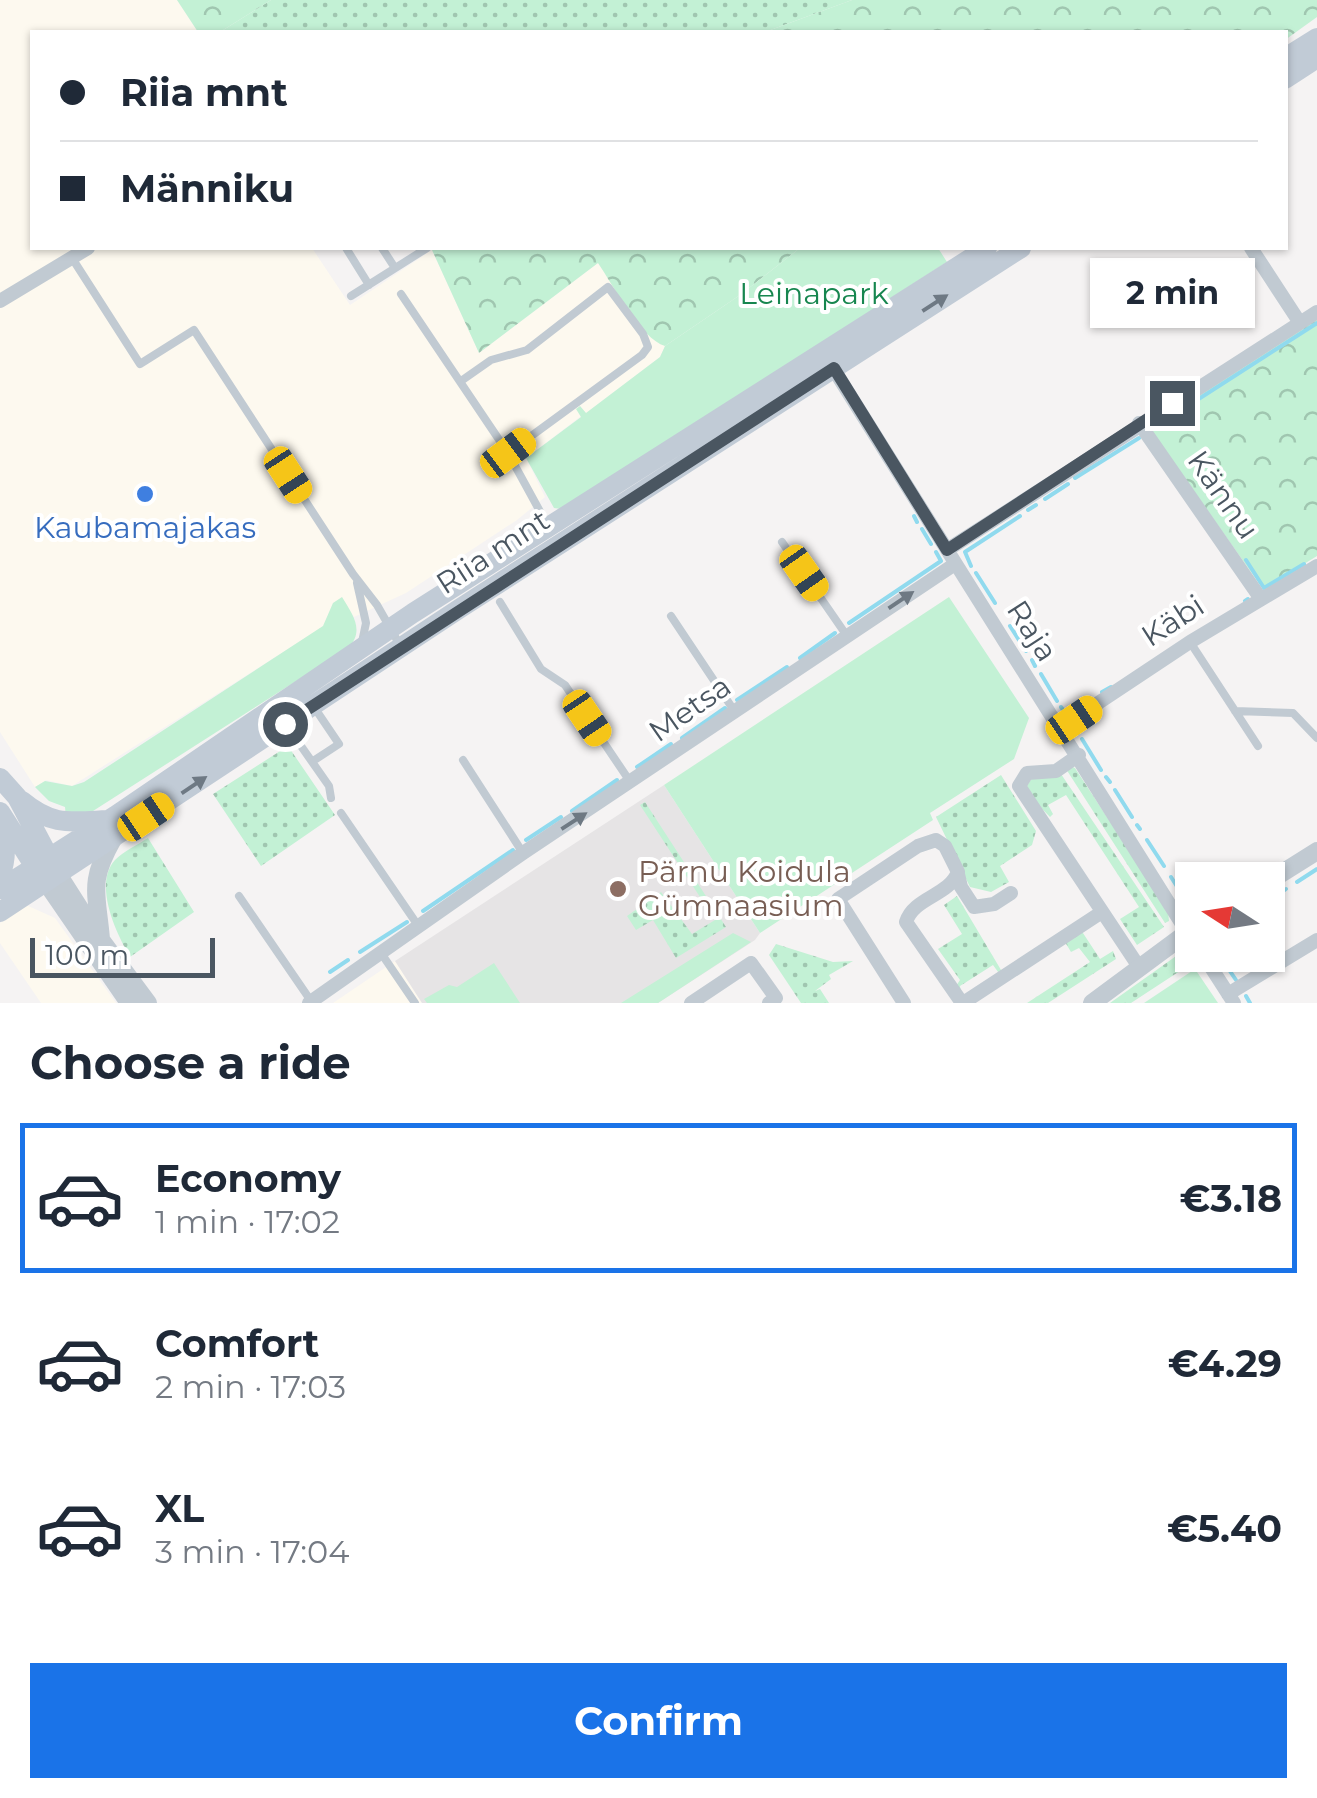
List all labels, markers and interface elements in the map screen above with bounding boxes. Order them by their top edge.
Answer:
text: Riia mnt [120,69,288,116]
text: Männiku [120,165,294,212]
callout: 2 min [1090,258,1254,328]
text: 2 min [1126,273,1219,312]
park label: Leinapark [739,275,889,312]
one-way arrow [921,295,949,312]
route end [1150,381,1195,426]
car [475,423,541,483]
car [259,442,317,508]
street label: Kännu [1180,443,1267,546]
marker: Kaubamajakas [134,483,156,505]
street label: Riia mnt [429,501,556,602]
place label: Kaubamajakas [34,509,256,546]
car [775,540,833,606]
street label: Käbi [1135,587,1211,654]
one-way arrow [888,591,915,610]
street label: Raja [999,593,1066,668]
street label: Metsa [642,667,738,750]
car [558,685,616,751]
car [1041,691,1107,749]
route start [263,702,308,747]
one-way arrow [180,776,207,795]
car [113,788,179,846]
one-way arrow [560,812,587,830]
place label: Pärnu Koidula Gümnaasium [638,853,851,924]
north arrow [1175,862,1285,972]
map controls [1175,862,1285,972]
marker: Pärnu Koidula Gümnaasium [607,878,629,900]
scale bar [30,933,215,978]
text: 100 m [45,938,129,972]
text: Choose a ride [30,1035,351,1090]
icon: car [35,1153,125,1243]
text: Economy [155,1155,341,1202]
text: €3.18 [1179,1175,1282,1222]
text: 1 min · 17:02 [155,1202,340,1241]
icon: car [35,1318,125,1408]
text: Comfort [155,1320,319,1367]
text: €4.29 [1168,1340,1282,1387]
text: 2 min · 17:03 [155,1367,346,1406]
icon: car [35,1483,125,1573]
text: XL [155,1485,204,1532]
text: €5.40 [1167,1505,1282,1552]
text: 3 min · 17:04 [155,1532,349,1571]
button: Confirm [30,1663,1287,1778]

